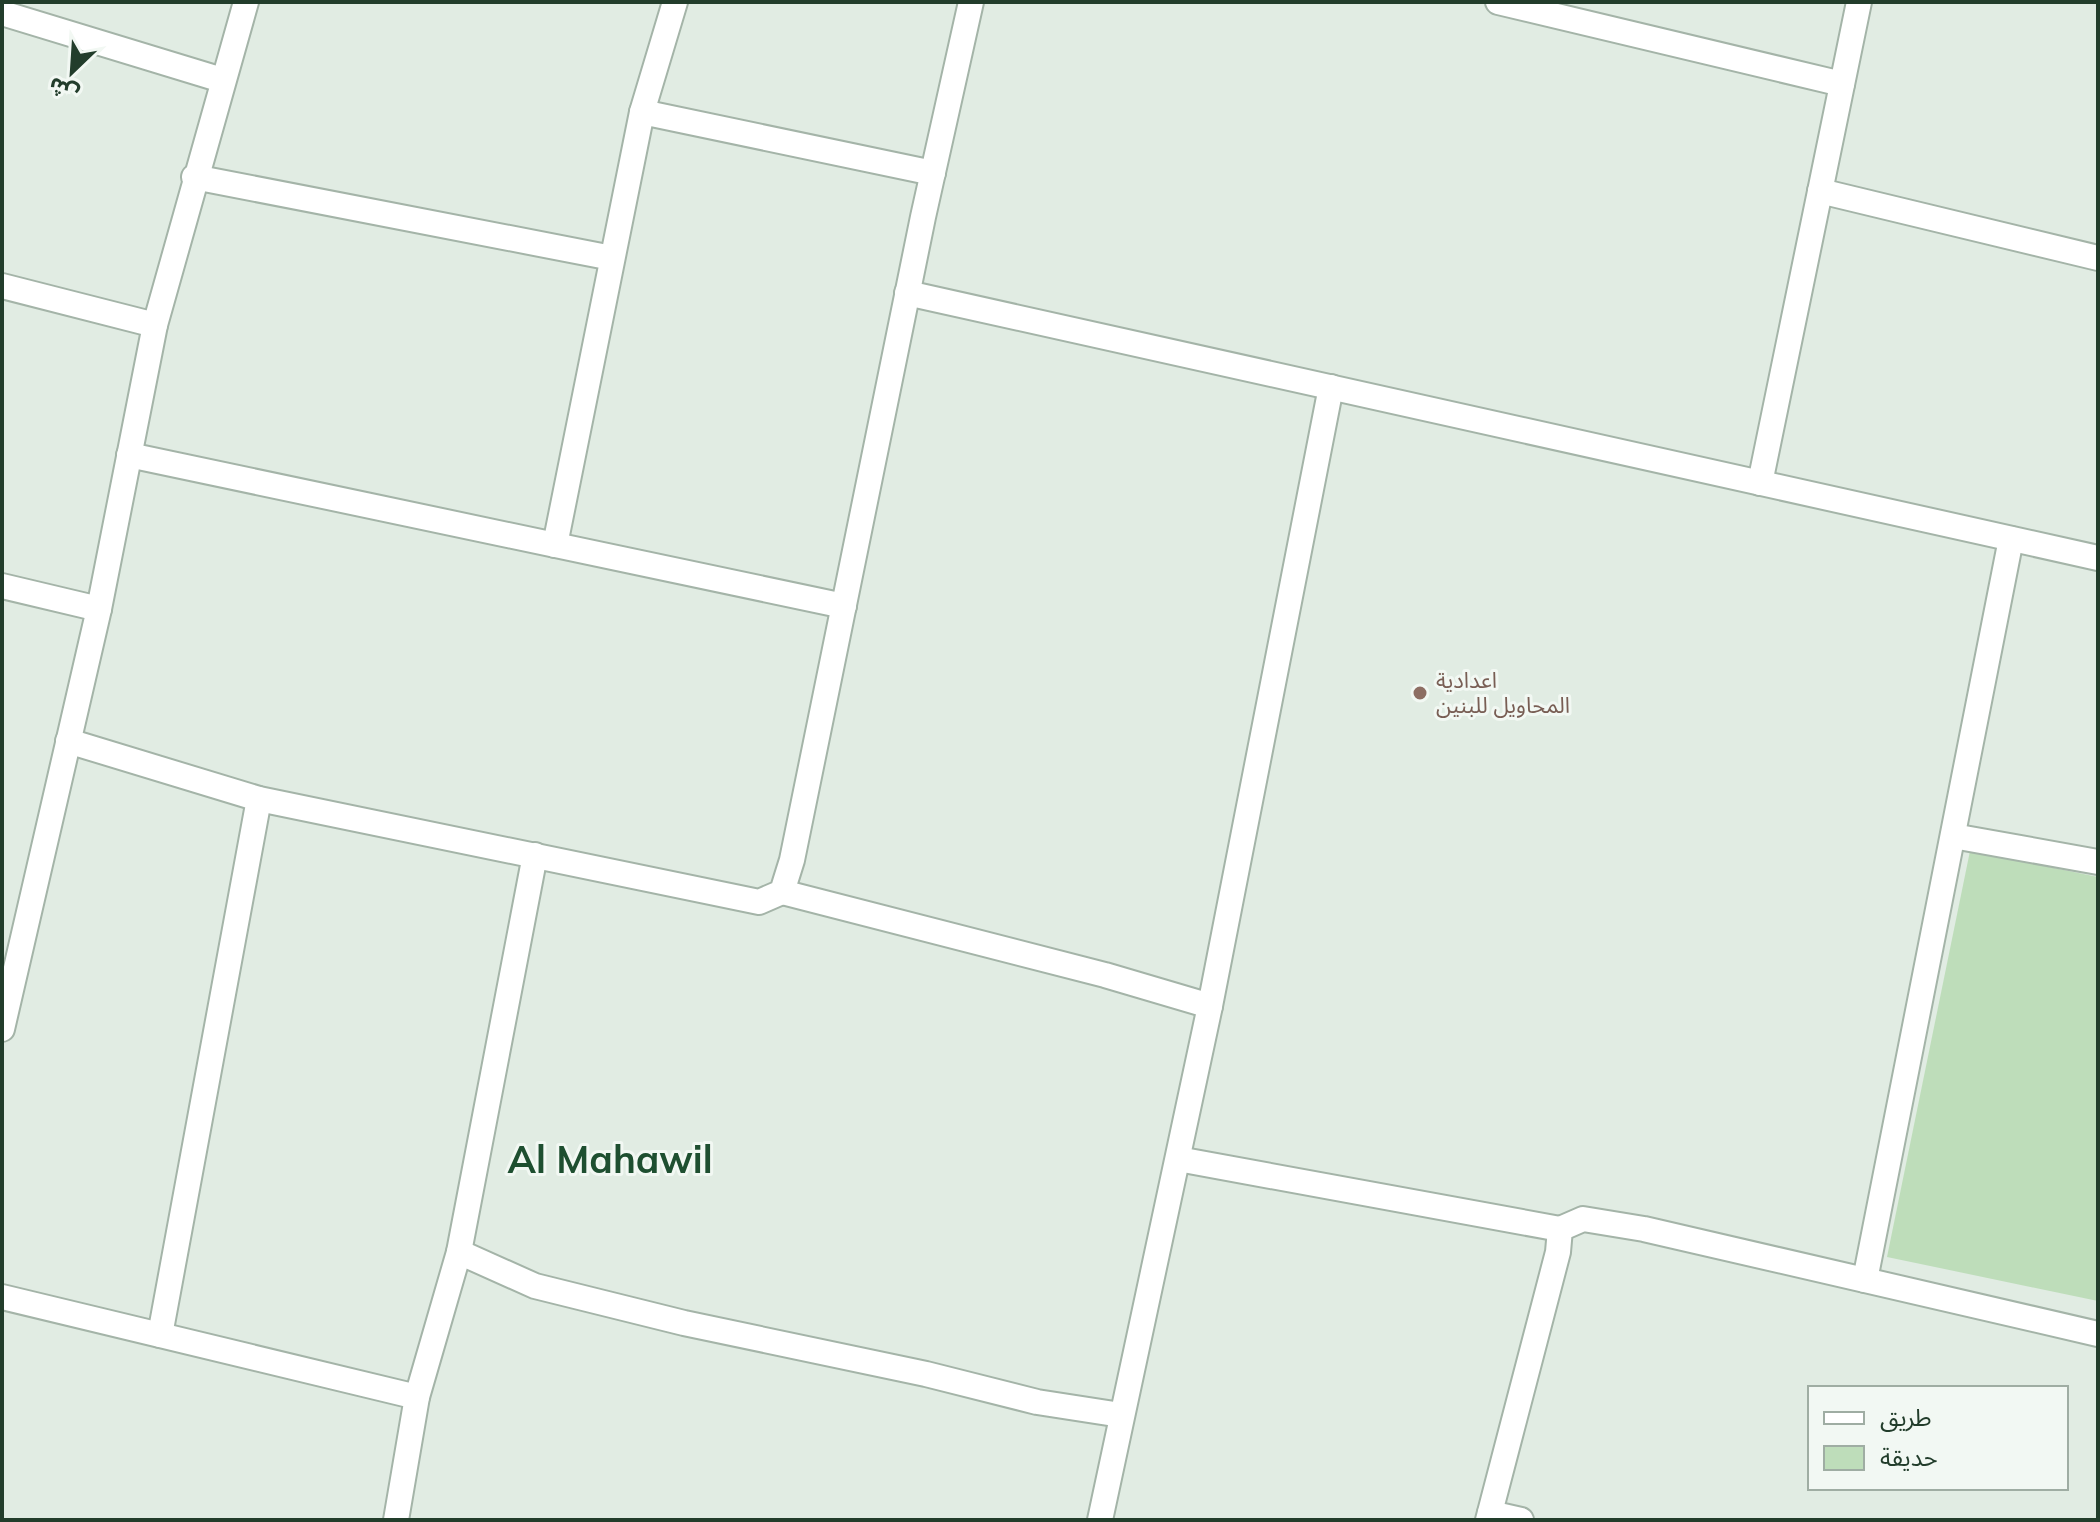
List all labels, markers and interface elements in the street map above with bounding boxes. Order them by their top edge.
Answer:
north arrow [32,32,112,112]
text: ش [44,71,83,109]
place label: اعدادية المحاويل للبنين [1436,666,1570,719]
marker: اعدادية المحاويل للبنين [1411,684,1429,702]
district label: Al Mahawil [507,1135,713,1183]
legend [1808,1386,2068,1490]
text: طريق [1880,1402,1932,1433]
text: حديقة [1880,1442,1938,1472]

